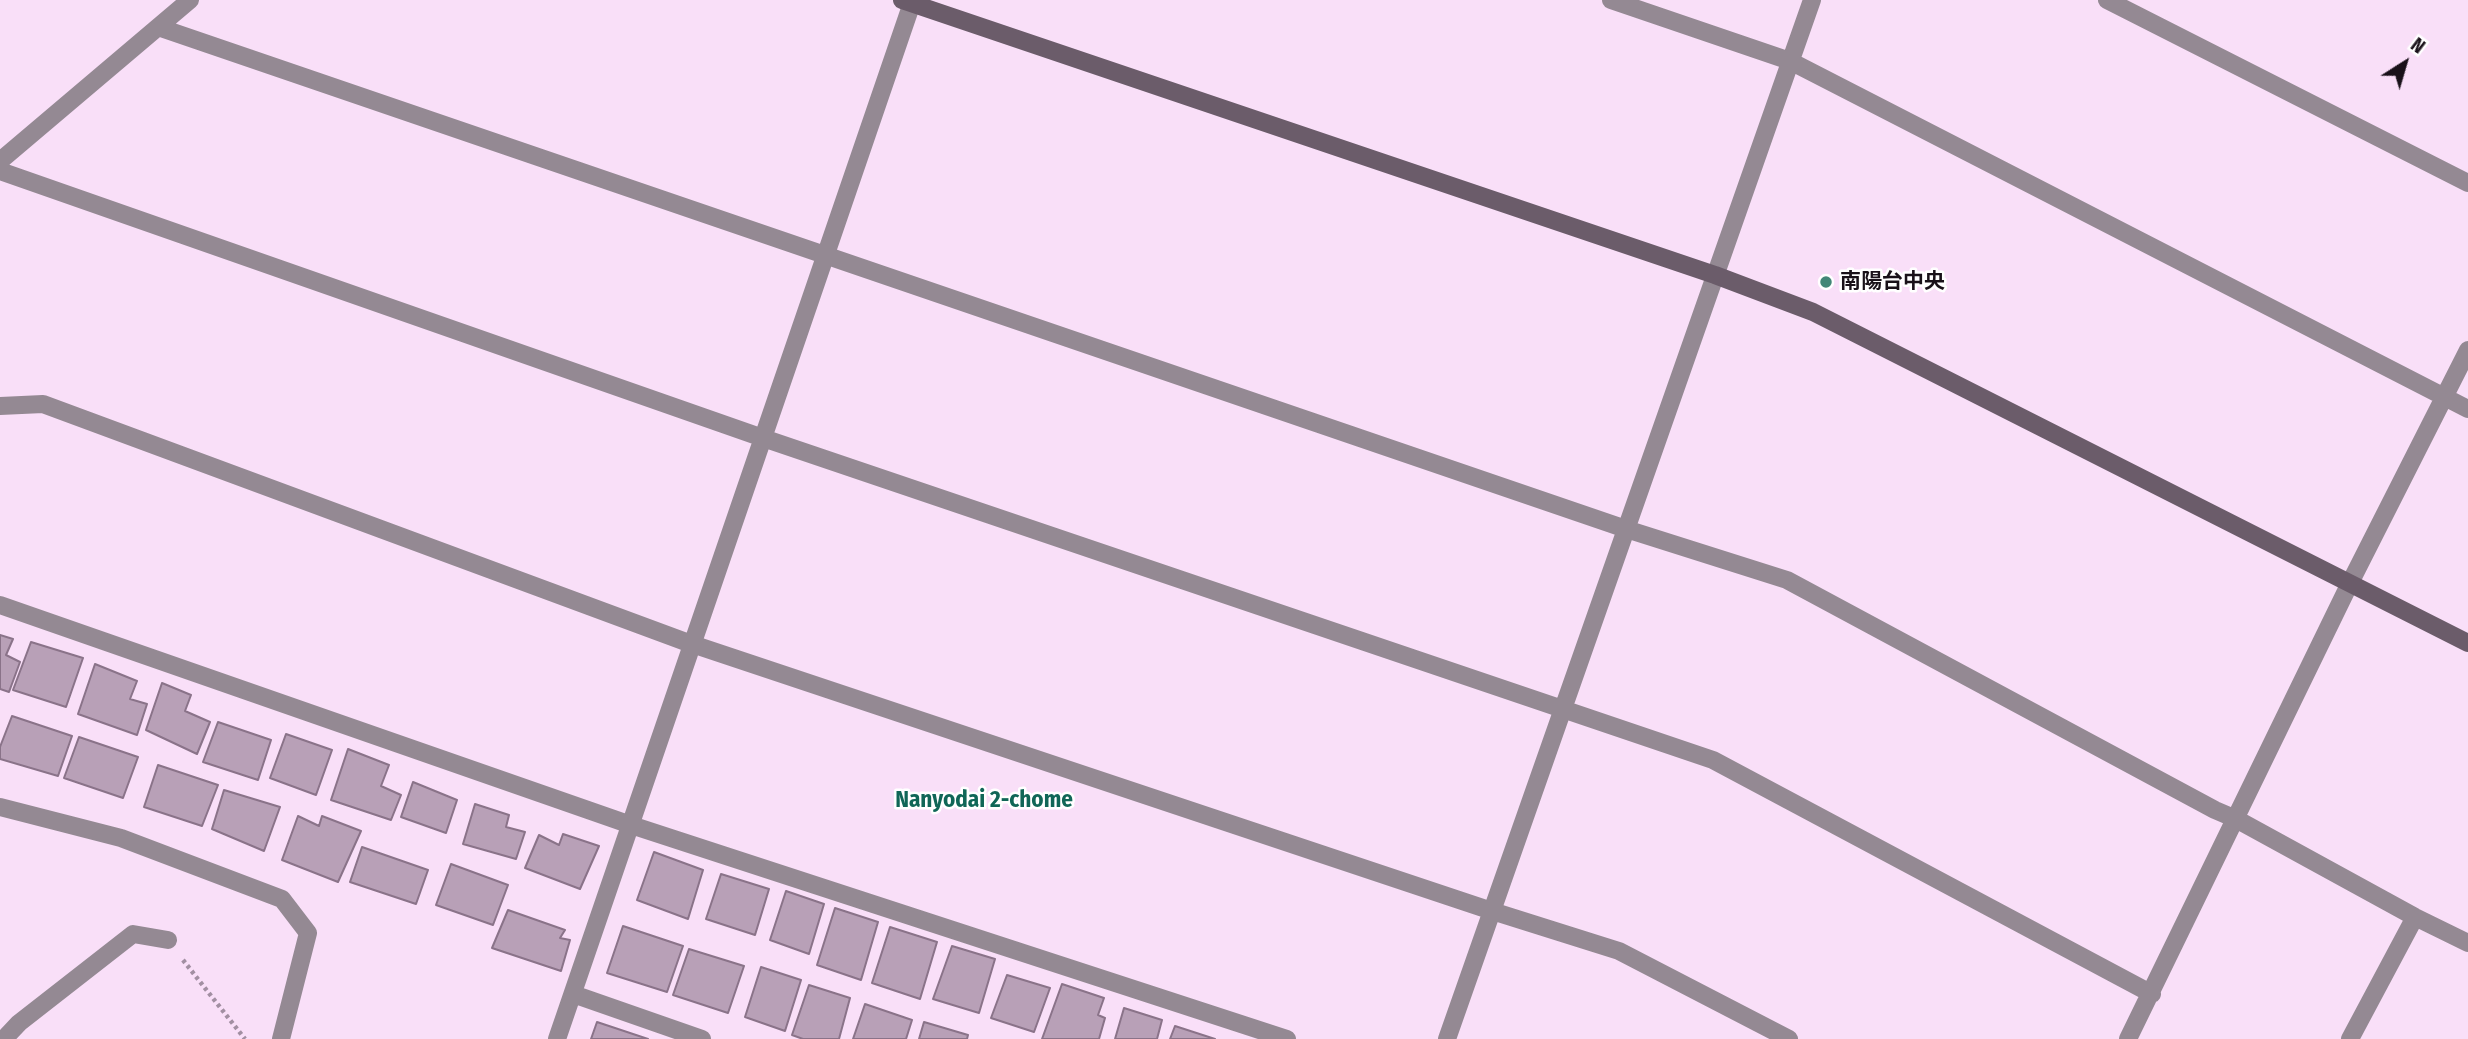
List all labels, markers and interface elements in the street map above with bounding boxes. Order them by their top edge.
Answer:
north arrow [2370,28,2440,98]
text: N [2406,33,2429,58]
place label: 南陽台中央 [1840,269,1945,295]
marker: 南陽台中央 [1818,274,1834,290]
district label: Nanyodai 2-chome [895,787,1073,815]

